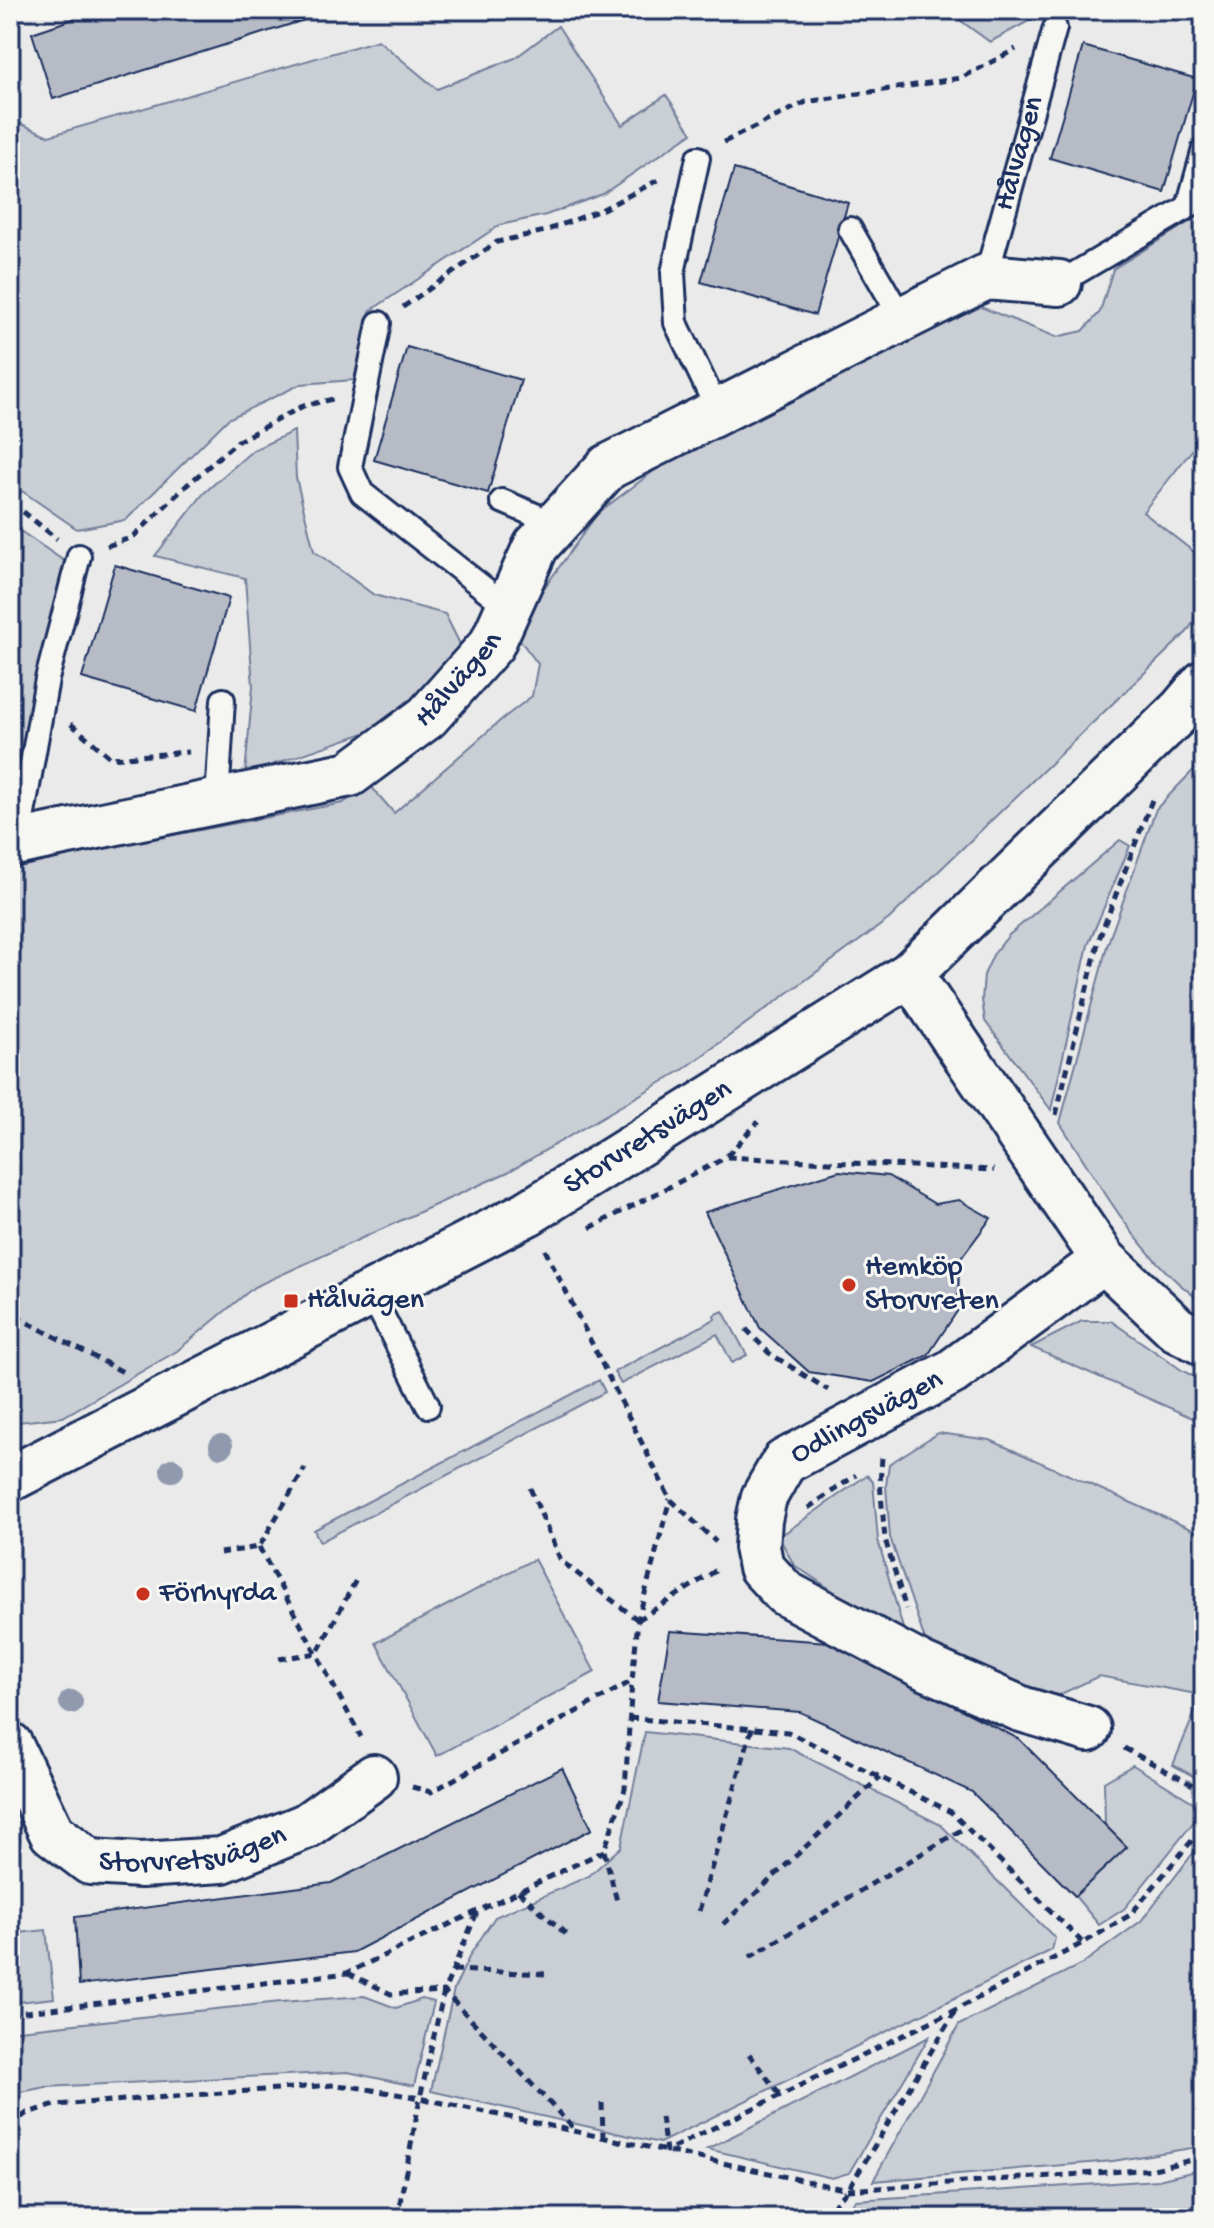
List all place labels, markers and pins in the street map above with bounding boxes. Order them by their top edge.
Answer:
place label: Hemköp Storvreten [865,1251,999,1320]
marker: Hemköp Storvreten [840,1276,858,1294]
place label: Hålvägen [307,1284,424,1319]
marker: Hålvägen [282,1292,300,1310]
place label: Förhyrda [158,1577,278,1612]
marker: Förhyrda [134,1585,152,1603]

